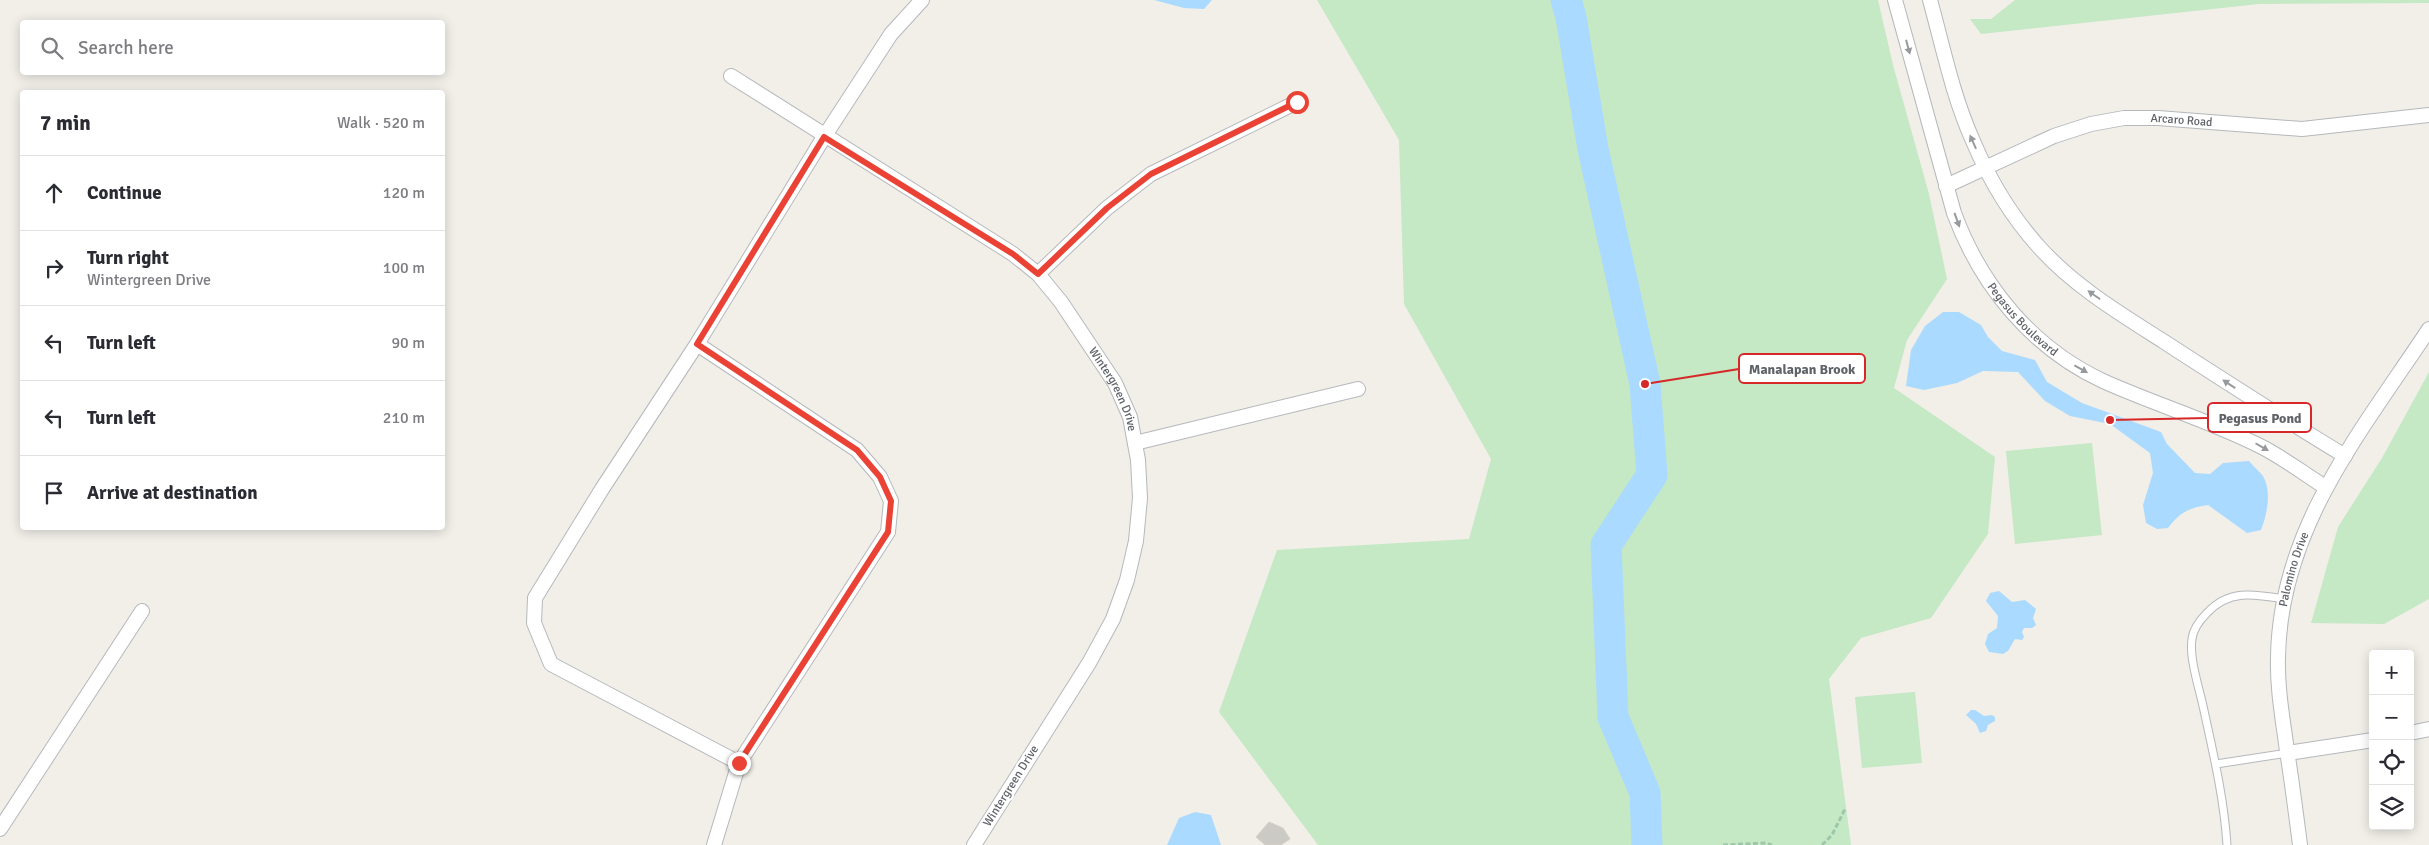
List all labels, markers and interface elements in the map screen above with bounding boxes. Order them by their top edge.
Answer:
search box [20,20,445,75]
icon: search [38,34,66,62]
text: Search here [78,36,174,60]
one-way arrow [1904,40,1912,55]
route start [1286,91,1309,114]
text: 7 min [40,110,91,136]
street label: Arcaro Road [2150,111,2213,130]
text: Walk · 520 m [337,113,425,133]
one-way arrow [1969,135,1977,149]
icon: ahead [40,179,68,207]
text: Continue [87,181,162,205]
text: 120 m [383,183,425,203]
one-way arrow [1953,213,1961,228]
text: Turn right [87,246,169,270]
icon: right [40,254,68,282]
text: 100 m [383,258,425,278]
text: Wintergreen Drive [87,270,211,290]
street label: Pegasus Boulevard [1984,280,2061,359]
one-way arrow [2087,290,2101,300]
icon: left [40,329,68,357]
text: Turn left [87,331,156,355]
text: 90 m [391,333,425,353]
street label: Wintergreen Drive [1086,344,1140,432]
callout: Manalapan Brook [1739,354,1865,383]
text: Manalapan Brook [1749,361,1856,378]
one-way arrow [2074,364,2087,373]
one-way arrow [2223,380,2236,389]
callout: Pegasus Pond [2208,403,2311,432]
icon: left [40,404,68,432]
text: Turn left [87,406,156,430]
text: 210 m [383,408,425,428]
text: Pegasus Pond [2218,410,2302,427]
one-way arrow [2255,443,2268,452]
icon: arrive [40,479,68,507]
text: Arrive at destination [87,481,258,505]
street label: Palomino Drive [2276,530,2312,608]
map controls [2369,650,2414,830]
button: + [2369,650,2414,695]
button: − [2369,695,2414,740]
button: locate [2369,740,2414,785]
street label: Wintergreen Drive [980,743,1042,829]
route end [728,752,751,775]
button: layers [2369,785,2414,830]

